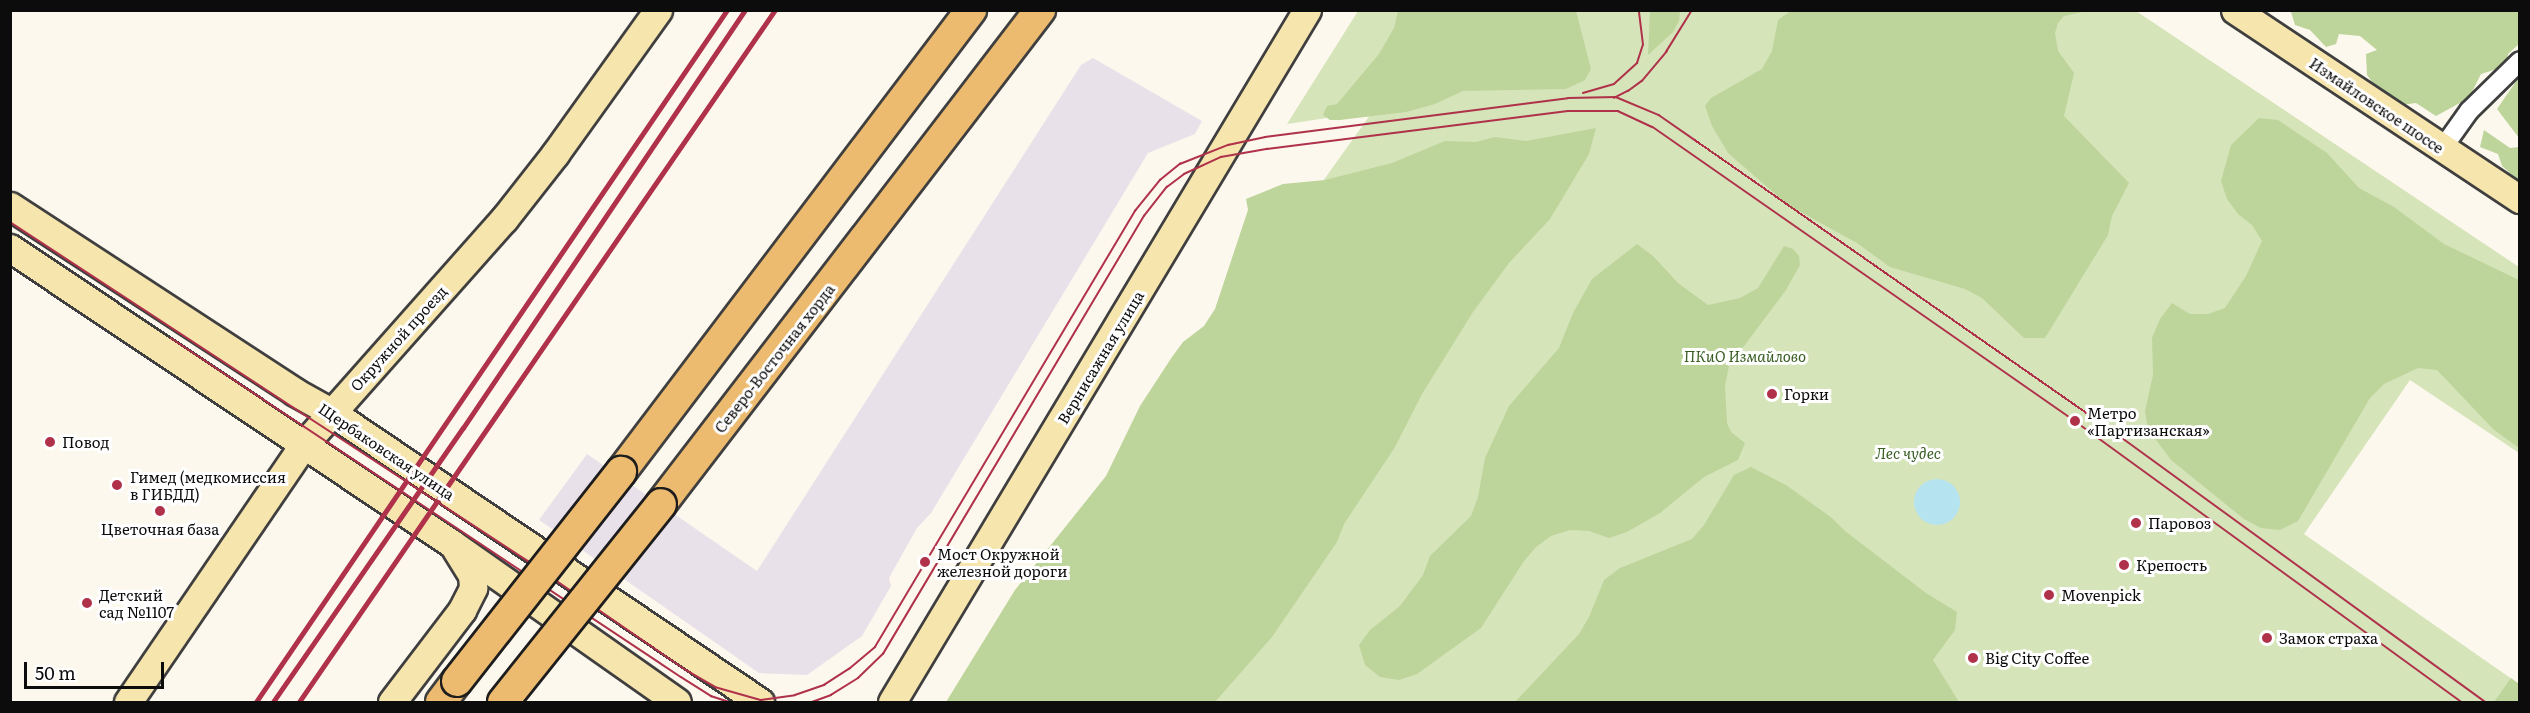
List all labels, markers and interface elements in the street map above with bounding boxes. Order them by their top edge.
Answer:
street label: Измайловское шоссе [2307,53,2447,157]
street label: Северо-Восточная хорда [710,280,838,436]
street label: Окружной проезд [346,282,450,394]
street label: Вернисажная улица [1053,287,1147,427]
park label: ПКиО Измайлово [1684,347,1806,365]
place label: Горки [1784,385,1829,403]
marker: Горки [1765,387,1779,401]
street label: Щербаковская улица [316,399,458,503]
place label: Метро «Партизанская» [2087,403,2210,438]
marker: Метро «Партизанская» [2068,414,2082,428]
place label: Повод [62,433,109,451]
marker: Повод [43,435,57,449]
park label: Лес чудес [1875,444,1941,462]
place label: Гимед (медкомиссия в ГИБДД) [130,467,286,502]
marker: Гимед (медкомиссия в ГИБДД) [108,476,126,494]
marker: Цветочная база [153,504,167,518]
place label: Паровоз [2148,514,2211,532]
marker: Паровоз [2129,516,2143,530]
place label: Цветочная база [101,520,219,538]
place label: Мост Окружной железной дороги [937,544,1067,579]
marker: Мост Окружной железной дороги [918,555,932,569]
place label: Крепость [2136,556,2207,574]
marker: Крепость [2117,558,2131,572]
place label: Детский сад №1107 [99,585,174,620]
place label: Movenpick [2061,586,2141,604]
marker: Movenpick [2042,588,2056,602]
marker: Детский сад №1107 [80,596,94,610]
place label: Замок страха [2279,629,2378,647]
marker: Замок страха [2260,631,2274,645]
place label: Big City Coffee [1985,649,2089,667]
scale bar [27,650,166,688]
marker: Big City Coffee [1966,651,1980,665]
text: 50 m [35,659,76,686]

